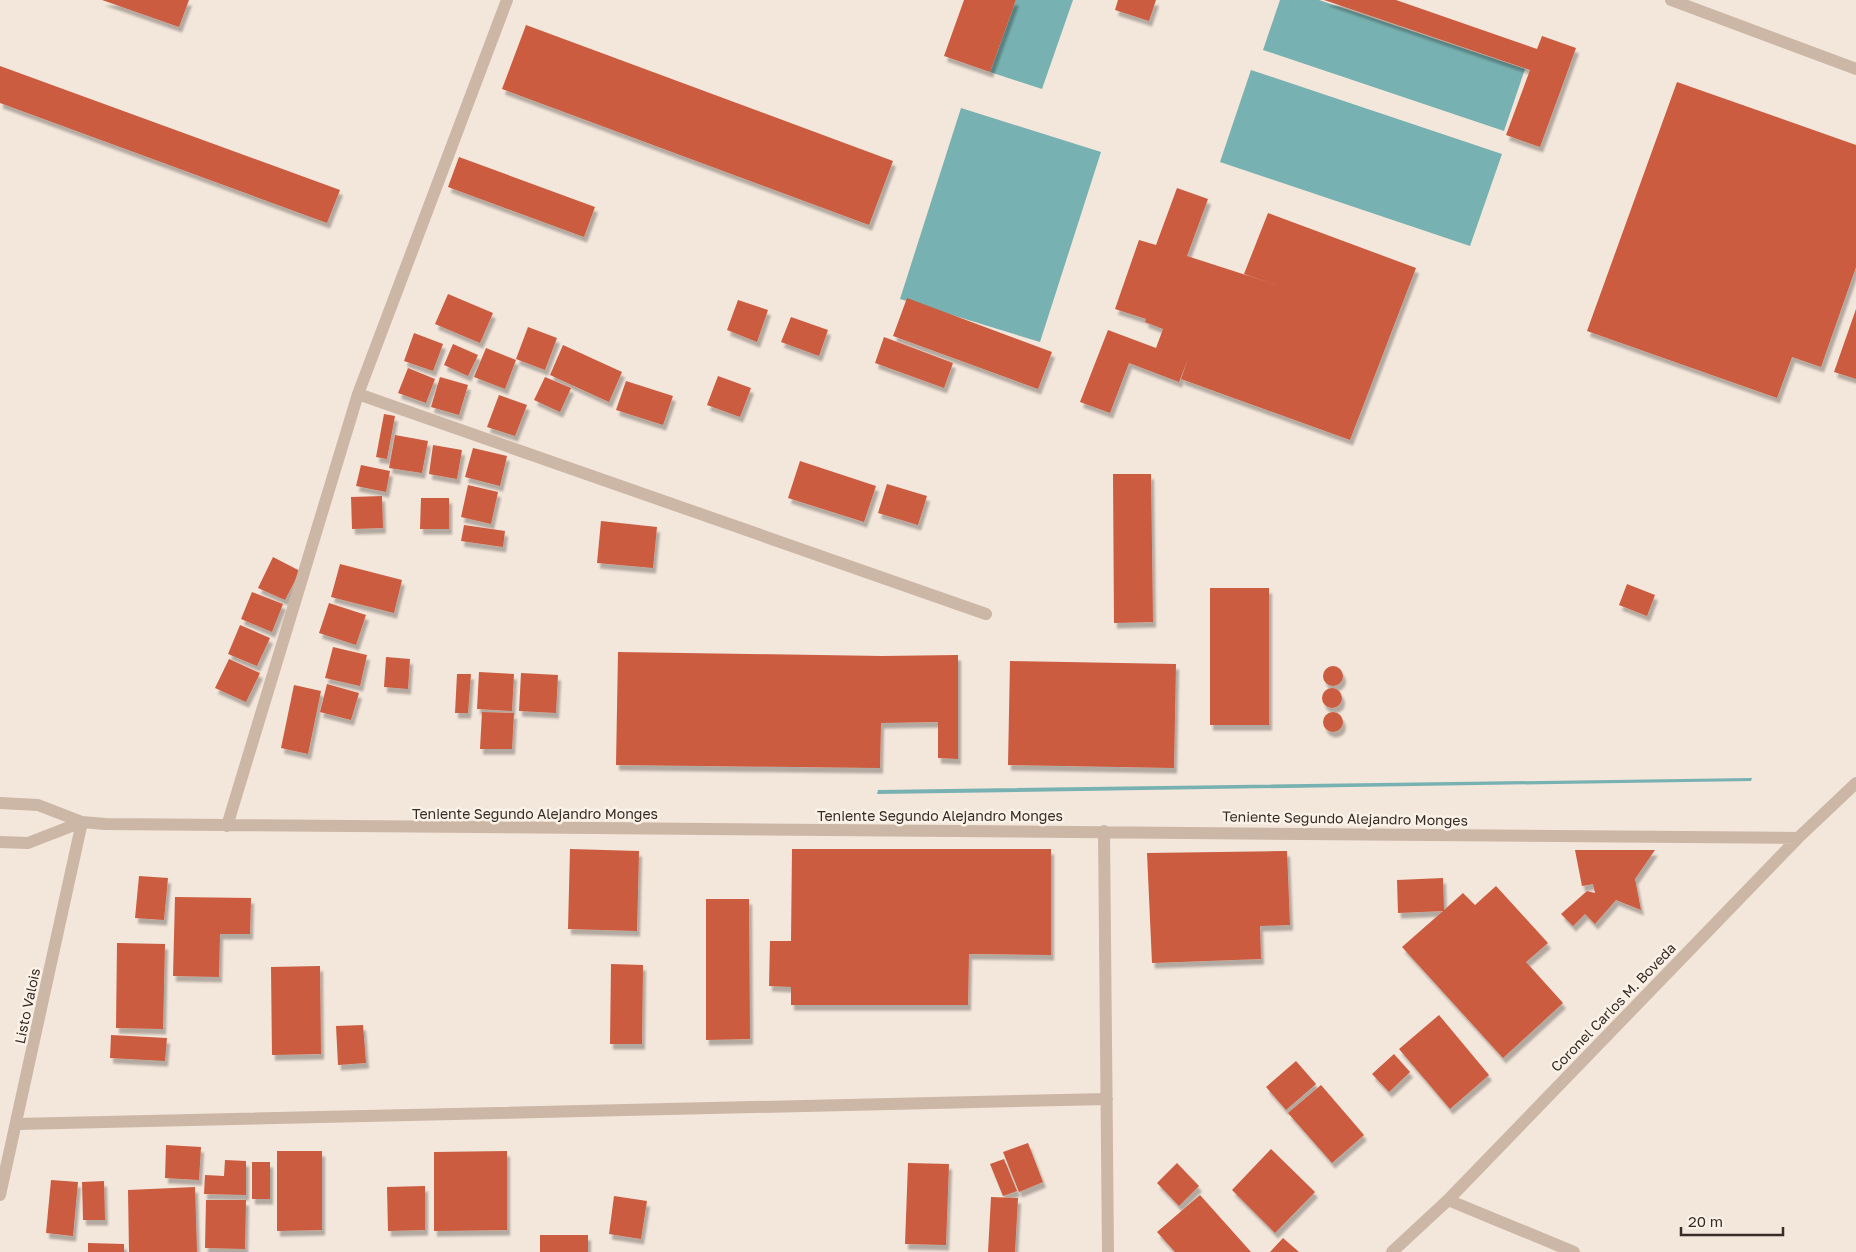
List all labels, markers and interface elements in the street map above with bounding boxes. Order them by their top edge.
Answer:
street label: Teniente Segundo Alejandro Monges [412,805,658,822]
street label: Teniente Segundo Alejandro Monges [817,807,1063,824]
street label: Teniente Segundo Alejandro Monges [1222,807,1468,829]
street label: Coronel Carlos M. Boveda [1547,939,1679,1075]
street label: Listo Valois [11,967,43,1045]
scale bar [1681,1204,1784,1236]
text: 20 m [1688,1212,1723,1230]

